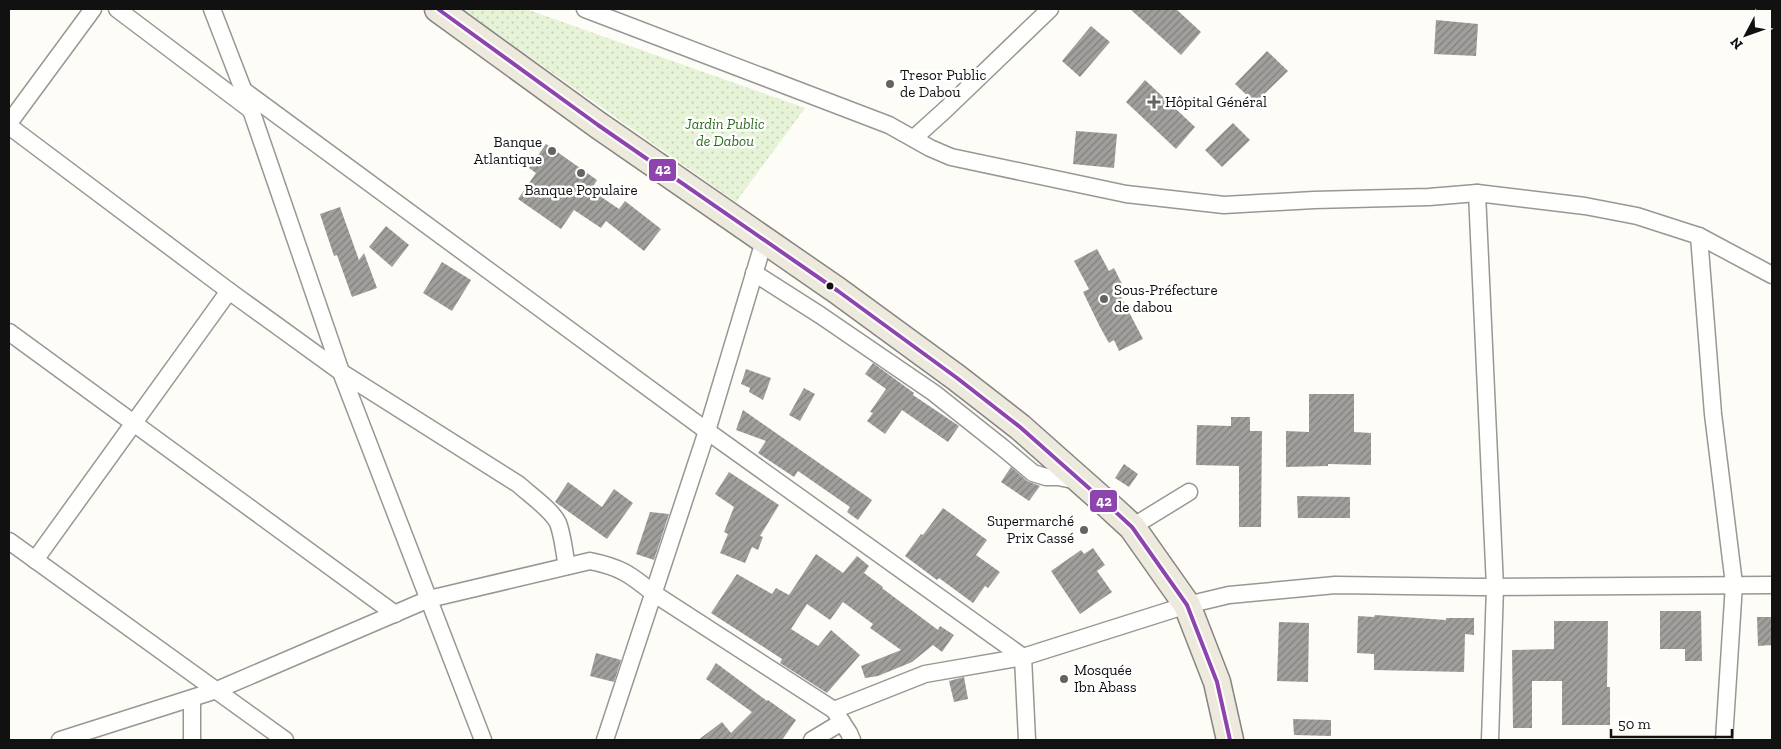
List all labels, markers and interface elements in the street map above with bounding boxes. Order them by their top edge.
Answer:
north arrow [1721,10,1771,60]
text: N [1726,33,1746,53]
place label: Tresor Public de Dabou [900,66,986,101]
marker: Tresor Public de Dabou [884,78,896,90]
place label: Hôpital Général [1165,93,1267,111]
marker: Hôpital Général [1147,95,1161,109]
park label: Jardin Public de Dabou [684,115,765,150]
place label: Banque Atlantique [474,133,542,168]
marker: Banque Atlantique [546,145,558,157]
line badge: 42 [648,158,677,182]
text: 42 [655,161,671,178]
marker: Banque Populaire [575,167,587,179]
place label: Banque Populaire [524,181,638,199]
unlabelled marker [825,281,835,291]
place label: Sous-Préfecture de dabou [1114,281,1217,316]
marker: Sous-Préfecture de dabou [1098,293,1110,305]
line badge: 42 [1089,489,1118,513]
text: 42 [1096,493,1112,510]
place label: Supermarché Prix Cassé [987,512,1074,547]
marker: Supermarché Prix Cassé [1078,524,1090,536]
place label: Mosquée Ibn Abass [1074,661,1137,696]
marker: Mosquée Ibn Abass [1058,673,1070,685]
scale bar [1611,706,1732,738]
text: 50 m [1618,715,1651,733]

